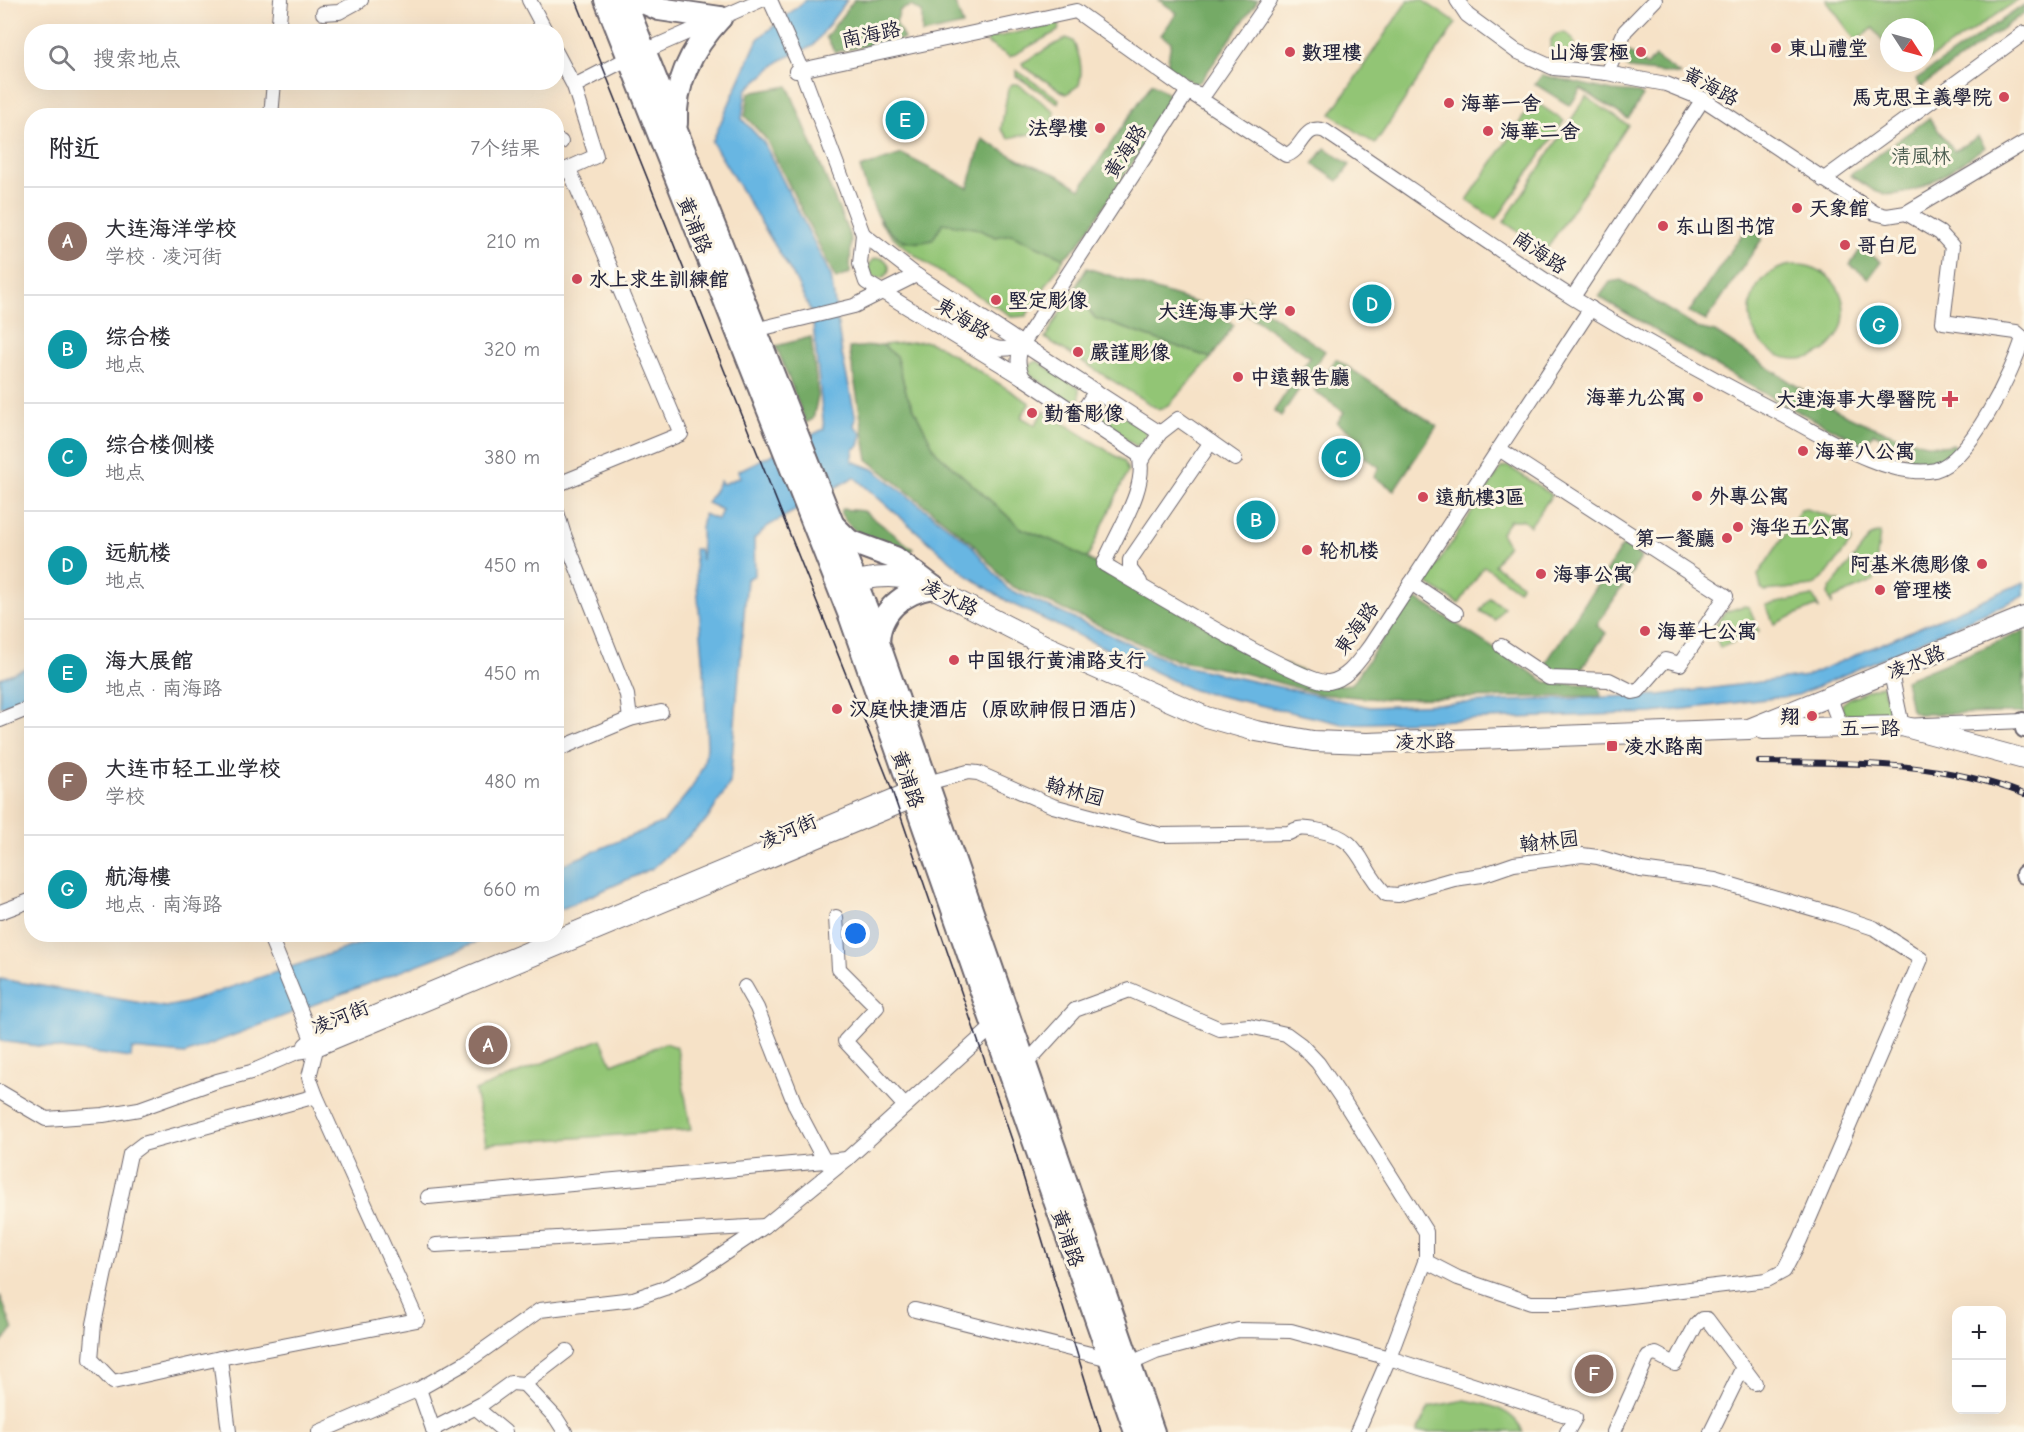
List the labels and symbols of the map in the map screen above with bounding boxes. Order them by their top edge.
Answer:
street label: 南海路 [839,17,904,52]
north arrow [1880,18,1934,72]
place label: 東山禮堂 [1788,37,1868,60]
place label: 數理樓 [1302,41,1362,64]
place label: 山海雲極 [1549,41,1629,64]
marker: 東山禮堂 [1769,41,1783,55]
marker: 數理樓 [1283,45,1297,59]
marker: 山海雲極 [1634,45,1648,59]
street label: 黃海路 [1679,62,1744,111]
place label: 馬克思主義學院 [1852,86,1992,109]
marker: 馬克思主義學院 [1997,90,2011,104]
place label: 海華一舍 [1461,92,1541,115]
marker: 海華一舍 [1442,96,1456,110]
pin: E [886,98,924,142]
place label: 法學樓 [1028,117,1088,140]
street label: 黃海路 [1099,119,1152,183]
place label: 海華二舍 [1500,120,1580,143]
marker: 法學樓 [1093,121,1107,135]
marker: 海華二舍 [1481,124,1495,138]
park label: 清風林 [1891,145,1951,168]
street label: 黄浦路 [673,193,717,258]
place label: 天象館 [1809,197,1869,220]
marker: 天象館 [1790,201,1804,215]
place label: 东山图书馆 [1675,215,1775,238]
marker: 东山图书馆 [1656,219,1670,233]
street label: 南海路 [1508,226,1572,279]
place label: 哥白尼 [1857,234,1917,257]
marker: 哥白尼 [1838,238,1852,252]
place label: 水上求生訓練館 [589,268,729,291]
marker: 水上求生訓練館 [570,272,584,286]
pin: D [1352,282,1392,326]
place label: 堅定彫像 [1008,289,1088,312]
street label: 東海路 [931,293,995,345]
marker: 堅定彫像 [989,293,1003,307]
place label: 大连海事大学 [1158,300,1278,323]
pin: G [1860,302,1898,348]
marker: 大连海事大学 [1283,304,1297,318]
place label: 嚴謹彫像 [1090,341,1170,364]
marker: 嚴謹彫像 [1071,345,1085,359]
place label: 中遠報告廳 [1250,366,1350,389]
marker: 中遠報告廳 [1231,370,1245,384]
place label: 海華九公寓 [1586,386,1686,409]
place label: 大連海事大學醫院 [1776,388,1936,411]
marker: 海華九公寓 [1691,390,1705,404]
marker: 大連海事大學醫院 [1941,390,1959,408]
place label: 勤奮彫像 [1044,402,1124,425]
marker: 勤奮彫像 [1025,406,1039,420]
pin: C [1322,436,1360,480]
place label: 海華八公寓 [1815,440,1915,463]
marker: 海華八公寓 [1796,444,1810,458]
place label: 外專公寓 [1709,485,1789,508]
place label: 遠航樓3區 [1435,486,1525,509]
marker: 外專公寓 [1690,489,1704,503]
marker: 遠航樓3區 [1416,490,1430,504]
pin: B [1236,498,1276,542]
place label: 海华五公寓 [1750,516,1850,539]
marker: 海华五公寓 [1731,520,1745,534]
place label: 第一餐廳 [1635,527,1715,550]
marker: 第一餐廳 [1720,531,1734,545]
place label: 轮机楼 [1319,539,1379,562]
marker: 轮机楼 [1300,543,1314,557]
place label: 阿基米德彫像 [1850,553,1970,576]
marker: 阿基米德彫像 [1975,557,1989,571]
place label: 海事公寓 [1553,563,1633,586]
marker: 海事公寓 [1534,567,1548,581]
street label: 凌水路 [918,574,983,621]
place label: 管理楼 [1892,579,1952,602]
marker: 管理楼 [1873,583,1887,597]
street label: 東海路 [1329,596,1384,659]
place label: 海華七公寓 [1657,620,1757,643]
marker: 海華七公寓 [1638,624,1652,638]
street label: 凌水路 [1884,640,1949,684]
place label: 中国银行黄浦路支行 [966,649,1146,672]
marker: 中国银行黄浦路支行 [947,653,961,667]
place label: 汉庭快捷酒店（原欧神假日酒店） [849,698,1149,721]
marker: 汉庭快捷酒店（原欧神假日酒店） [830,702,844,716]
place label: 翔 [1780,705,1800,728]
marker: 翔 [1805,709,1819,723]
street label: 五一路 [1840,717,1901,740]
street label: 凌水路 [1395,729,1456,754]
place label: 凌水路南 [1624,735,1704,758]
marker: 凌水路南 [1605,739,1619,753]
street label: 黄浦路 [887,747,928,812]
street label: 翰林园 [1043,772,1107,811]
street label: 凌河街 [756,809,820,854]
street label: 翰林园 [1518,827,1580,856]
your location [841,919,870,948]
street label: 凌河街 [308,996,372,1039]
pin: A [468,1022,508,1068]
street label: 黄浦路 [1047,1206,1088,1271]
pin: F [1574,1352,1614,1396]

